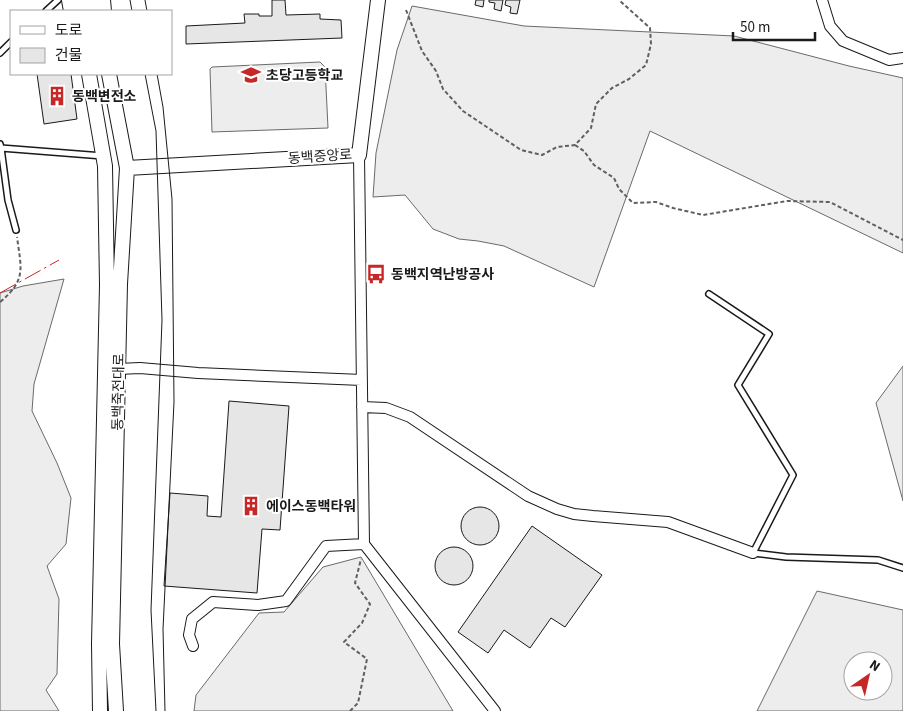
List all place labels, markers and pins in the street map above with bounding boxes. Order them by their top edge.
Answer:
school or university icon: 초당고등학교 [240,64,262,86]
place label: 초당고등학교 [266,66,343,86]
building icon: 동백변전소 [46,85,68,107]
place label: 동백변전소 [72,87,137,107]
bus stop icon: 동백지역난방공사 [365,263,387,285]
place label: 동백지역난방공사 [391,265,494,285]
building icon: 에이스동백타워 [240,495,262,517]
place label: 에이스동백타워 [266,497,356,517]

